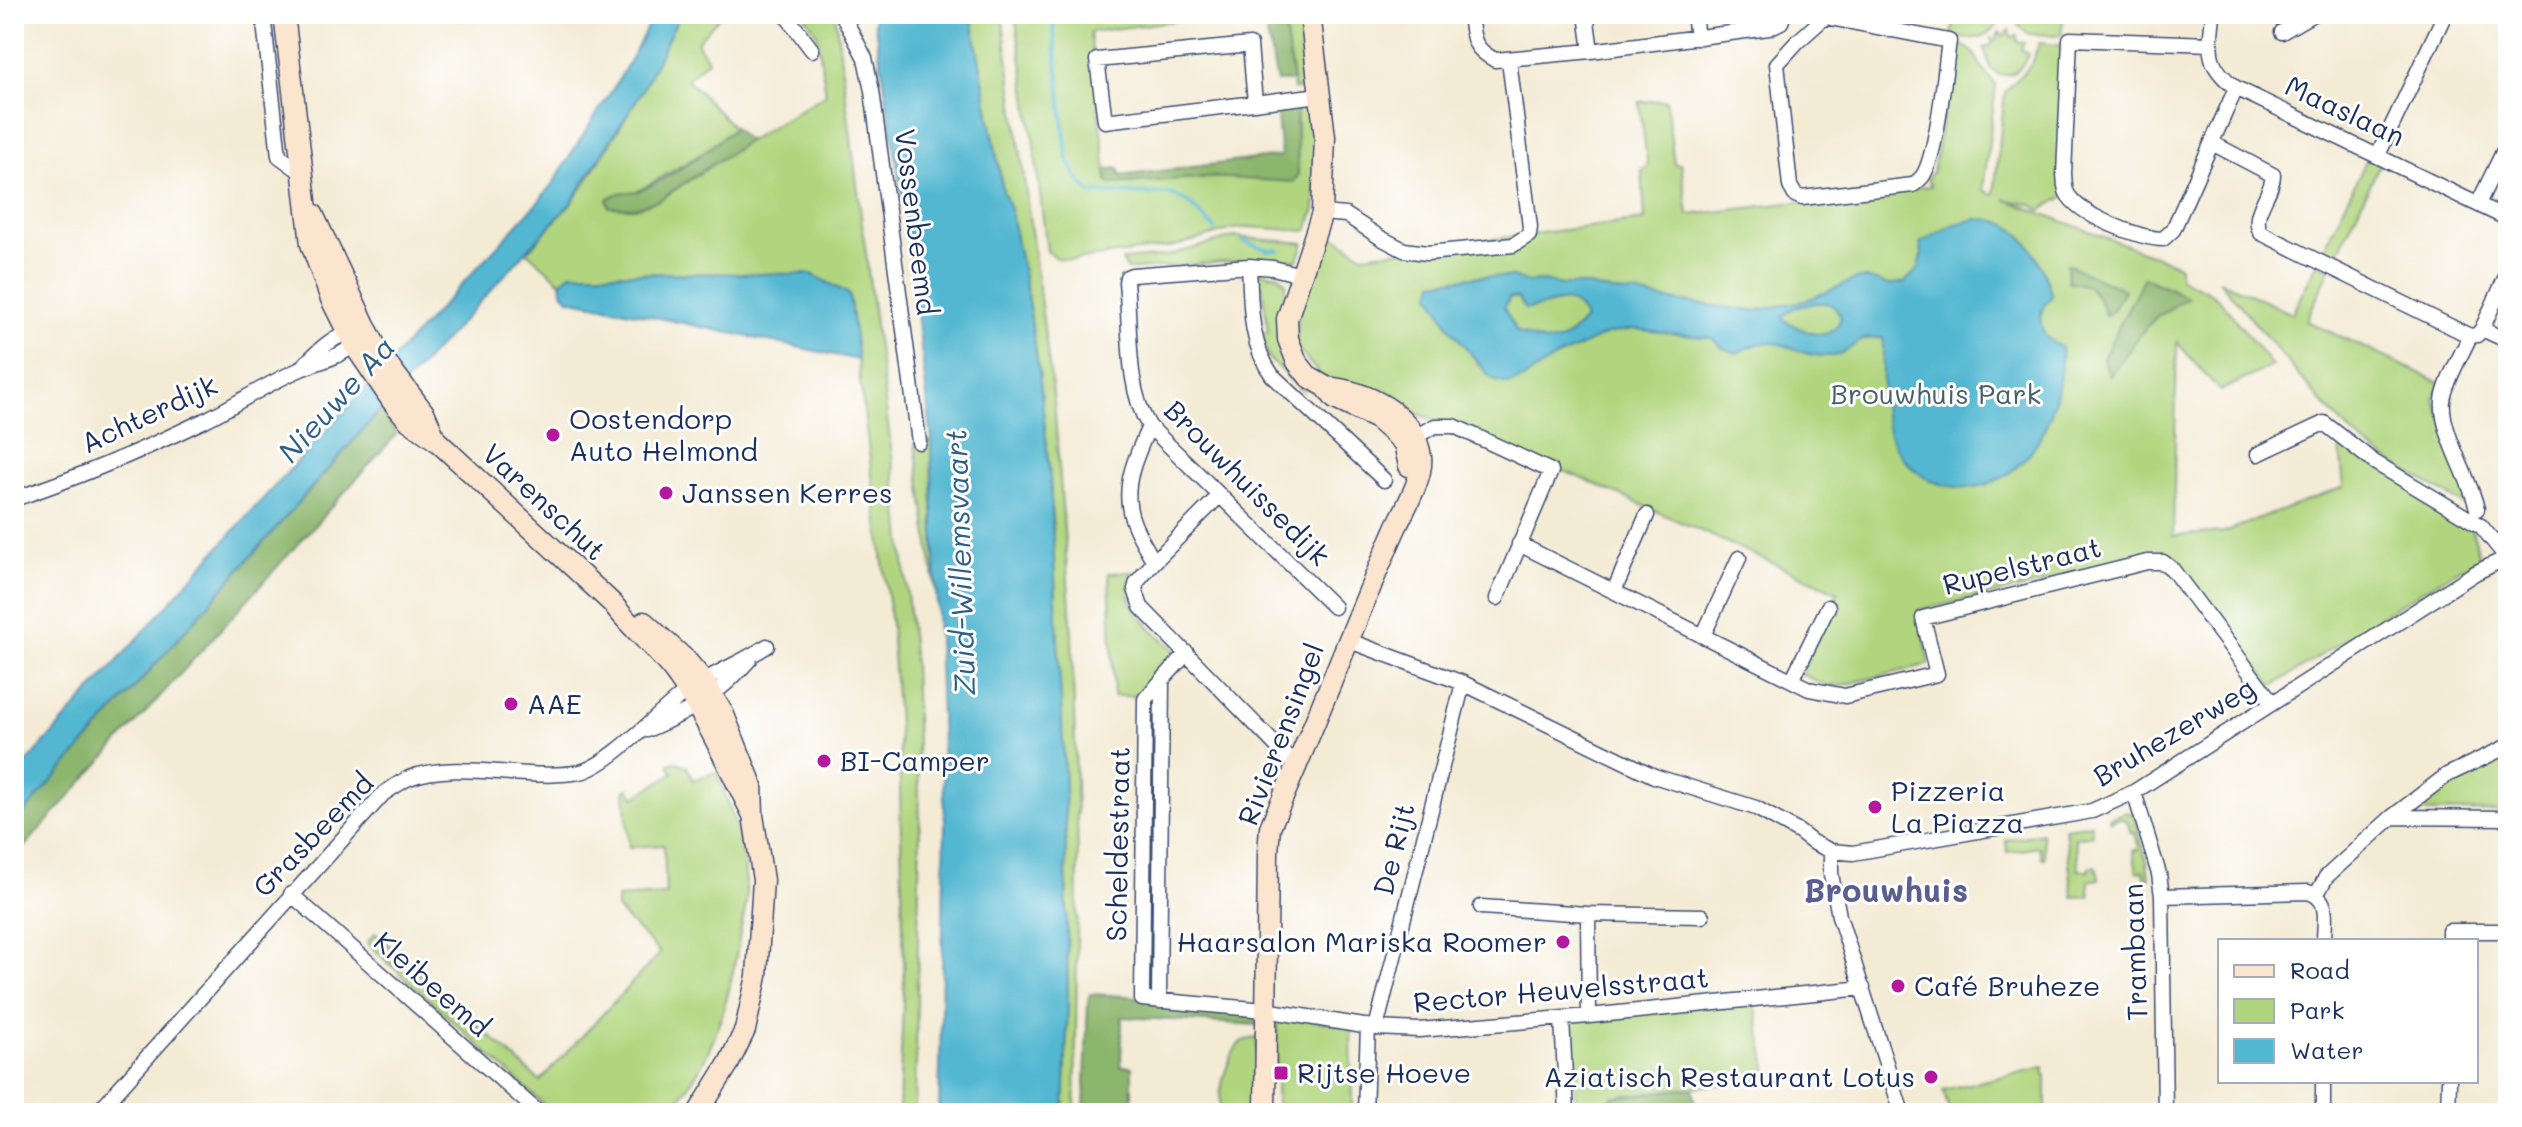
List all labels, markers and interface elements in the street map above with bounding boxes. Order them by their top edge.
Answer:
street label: Maaslaan [2280,67,2411,154]
street label: Vossenbeemd [888,127,946,317]
water label: Nieuwe Aa [268,327,403,470]
street label: Achterdijk [75,366,222,460]
park label: Brouwhuis Park [1831,375,2041,411]
street label: Brouwhuissedijk [1157,392,1338,573]
place label: Oostendorp Auto Helmond [569,400,758,468]
marker: Oostendorp Auto Helmond [544,426,562,444]
water label: Zuid-Willemsvaart [934,428,984,696]
street label: Varenschut [475,435,614,568]
place label: Janssen Kerres [682,474,893,510]
marker: Janssen Kerres [657,484,675,502]
street label: Rupelstraat [1939,528,2105,602]
street label: Rivierensingel [1229,637,1331,830]
street label: Bruhezerweg [2086,669,2261,793]
place label: AAE [527,685,582,721]
marker: AAE [502,695,520,713]
place label: BI-Camper [840,742,990,778]
street label: Scheldestraat [1097,746,1137,942]
marker: BI-Camper [815,752,833,770]
street label: Grasbeemd [244,765,380,904]
place label: Pizzeria La Piazza [1891,772,2024,840]
marker: Pizzeria La Piazza [1866,798,1884,816]
street label: De Rijt [1364,799,1422,899]
district label: Brouwhuis [1804,868,1968,910]
street label: Trambaan [2114,883,2154,1021]
street label: Kleibeemd [367,923,498,1044]
place label: Haarsalon Mariska Roomer [1177,923,1547,959]
marker: Haarsalon Mariska Roomer [1554,933,1572,951]
legend [2218,939,2478,1083]
text: Road [2290,954,2350,985]
street label: Rector Heuvelsstraat [1412,958,1710,1020]
place label: Café Bruheze [1914,967,2100,1003]
marker: Café Bruheze [1889,977,1907,995]
text: Park [2290,994,2344,1025]
text: Water [2290,1034,2364,1065]
place label: Rijtse Hoeve [1297,1054,1471,1090]
place label: Aziatisch Restaurant Lotus [1543,1058,1915,1094]
marker: Rijtse Hoeve [1272,1064,1290,1082]
marker: Aziatisch Restaurant Lotus [1922,1068,1940,1086]

